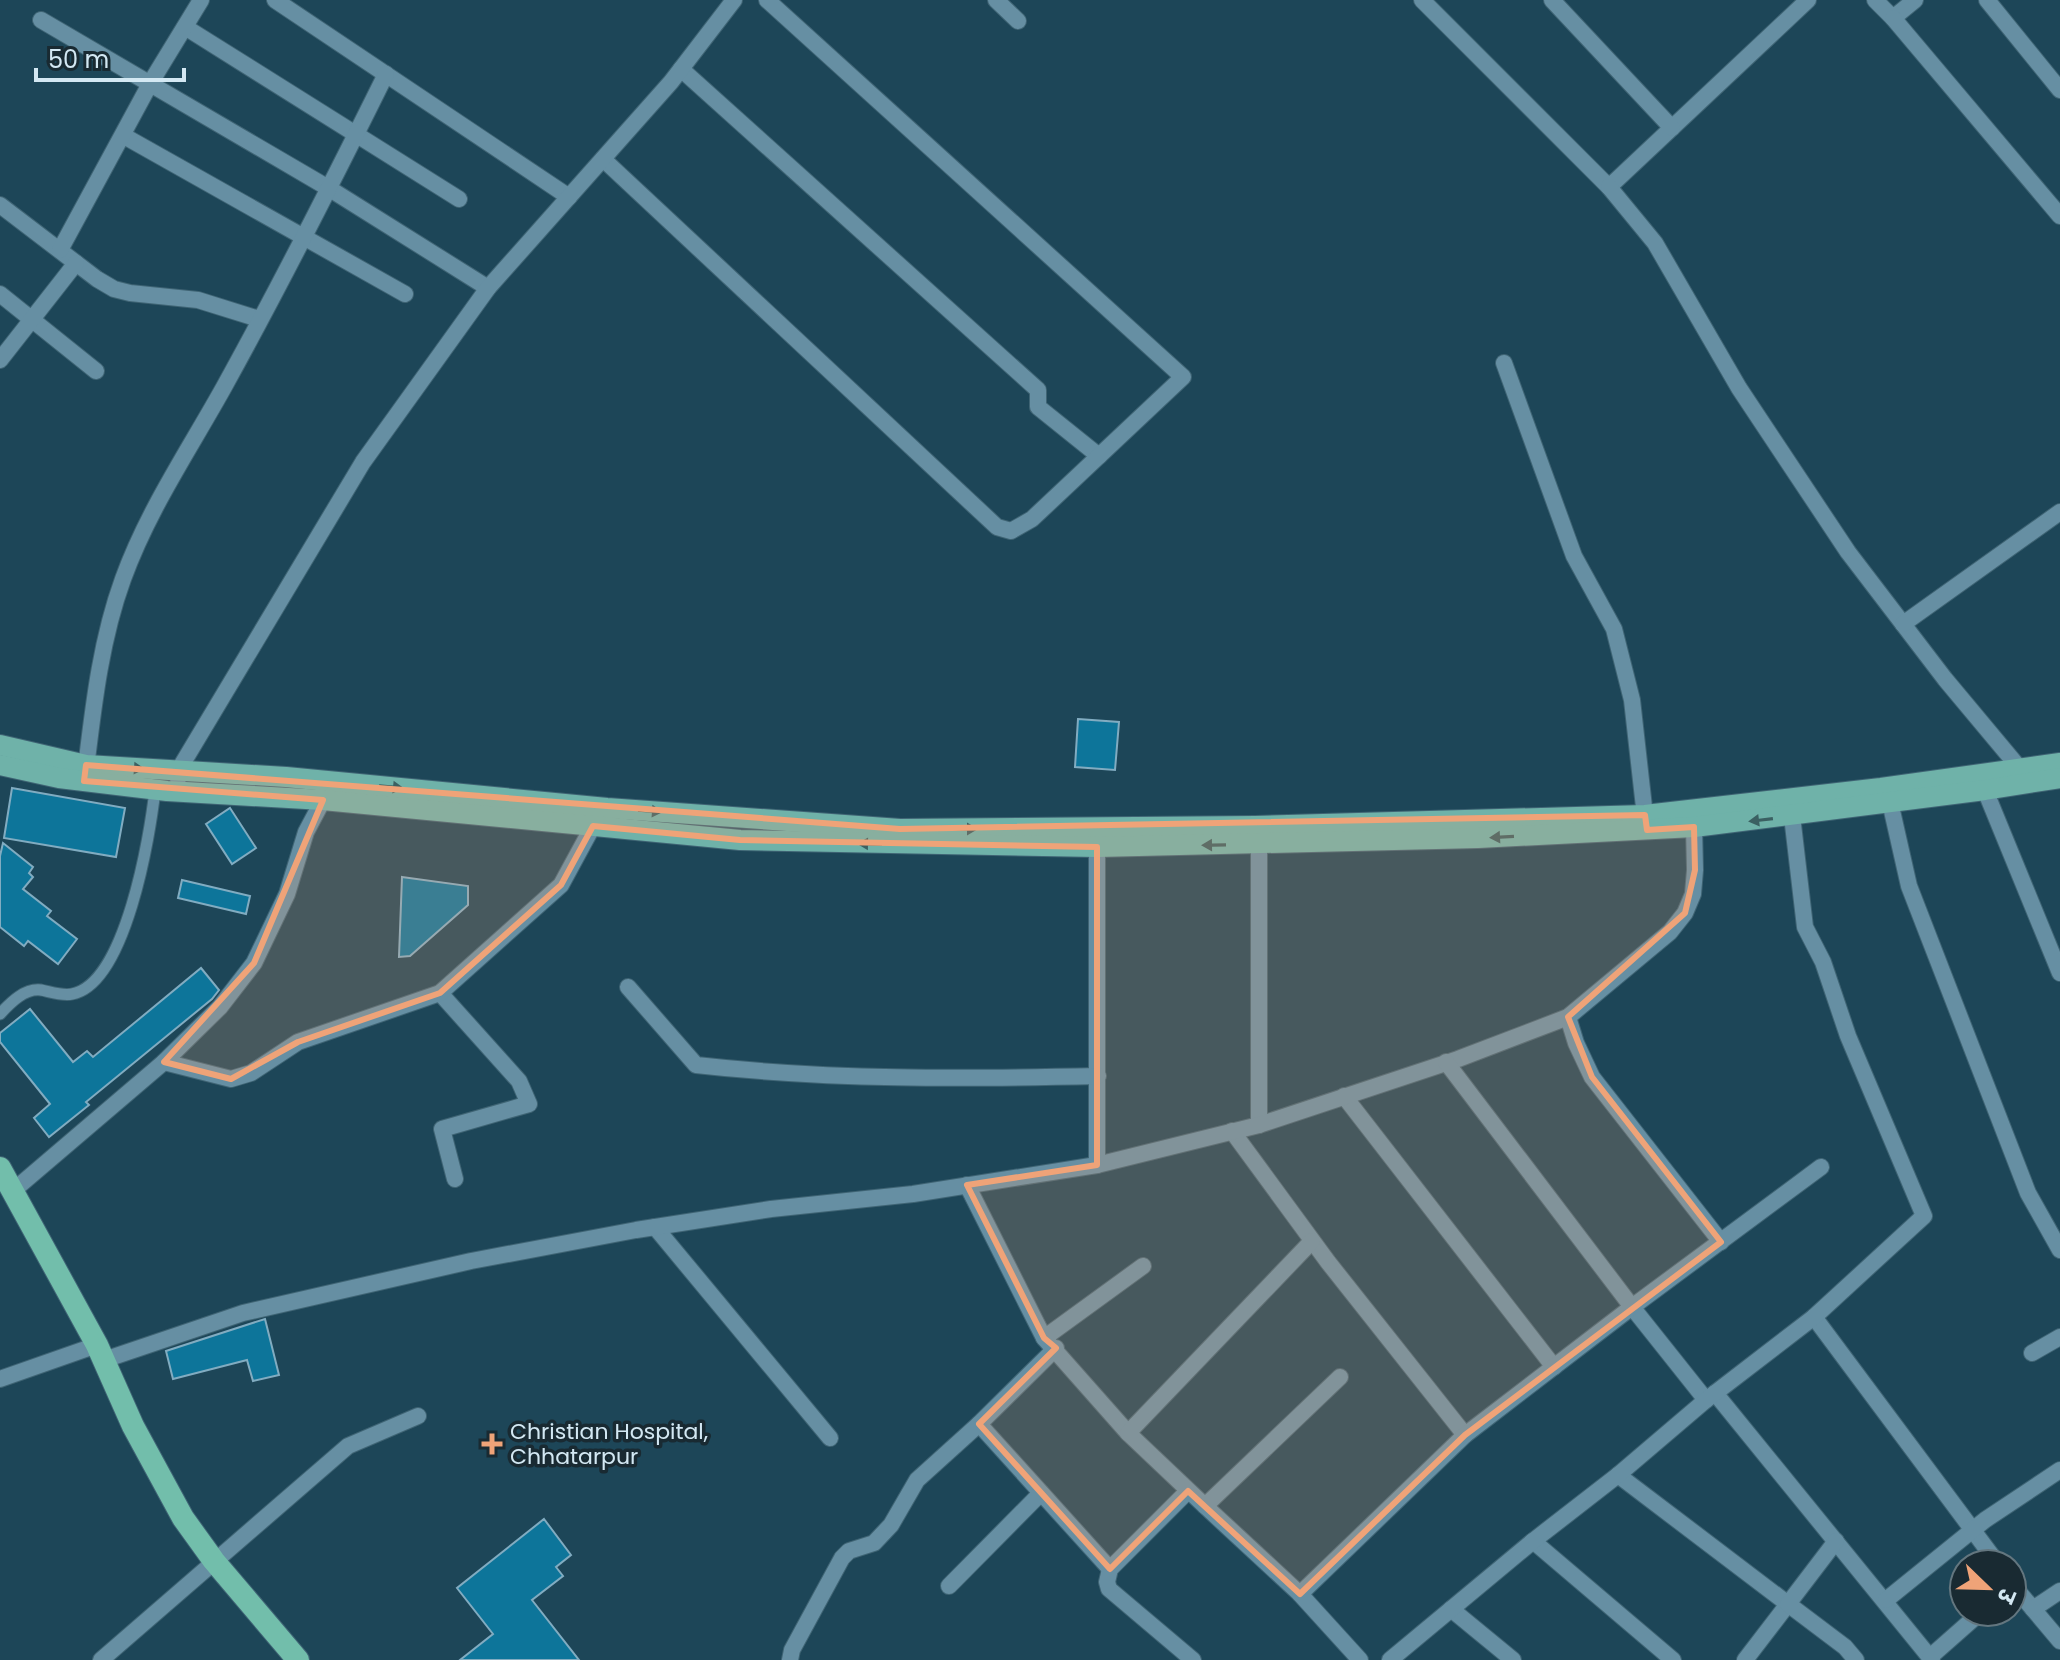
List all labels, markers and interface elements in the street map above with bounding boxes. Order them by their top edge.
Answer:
scale bar [36,32,184,82]
text: 50 m [48,43,109,76]
one-way arrow [120,762,145,775]
one-way arrow [379,781,404,794]
one-way arrow [638,805,663,818]
one-way arrow [1748,813,1773,826]
one-way arrow [953,823,978,835]
one-way arrow [1489,830,1514,843]
one-way arrow [857,838,882,850]
one-way arrow [1201,838,1226,851]
place label: Christian Hospital, Chhatarpur [510,1416,708,1472]
marker: Christian Hospital, Chhatarpur [481,1433,503,1455]
north arrow [1948,1548,2028,1628]
text: उ [1989,1583,2023,1608]

